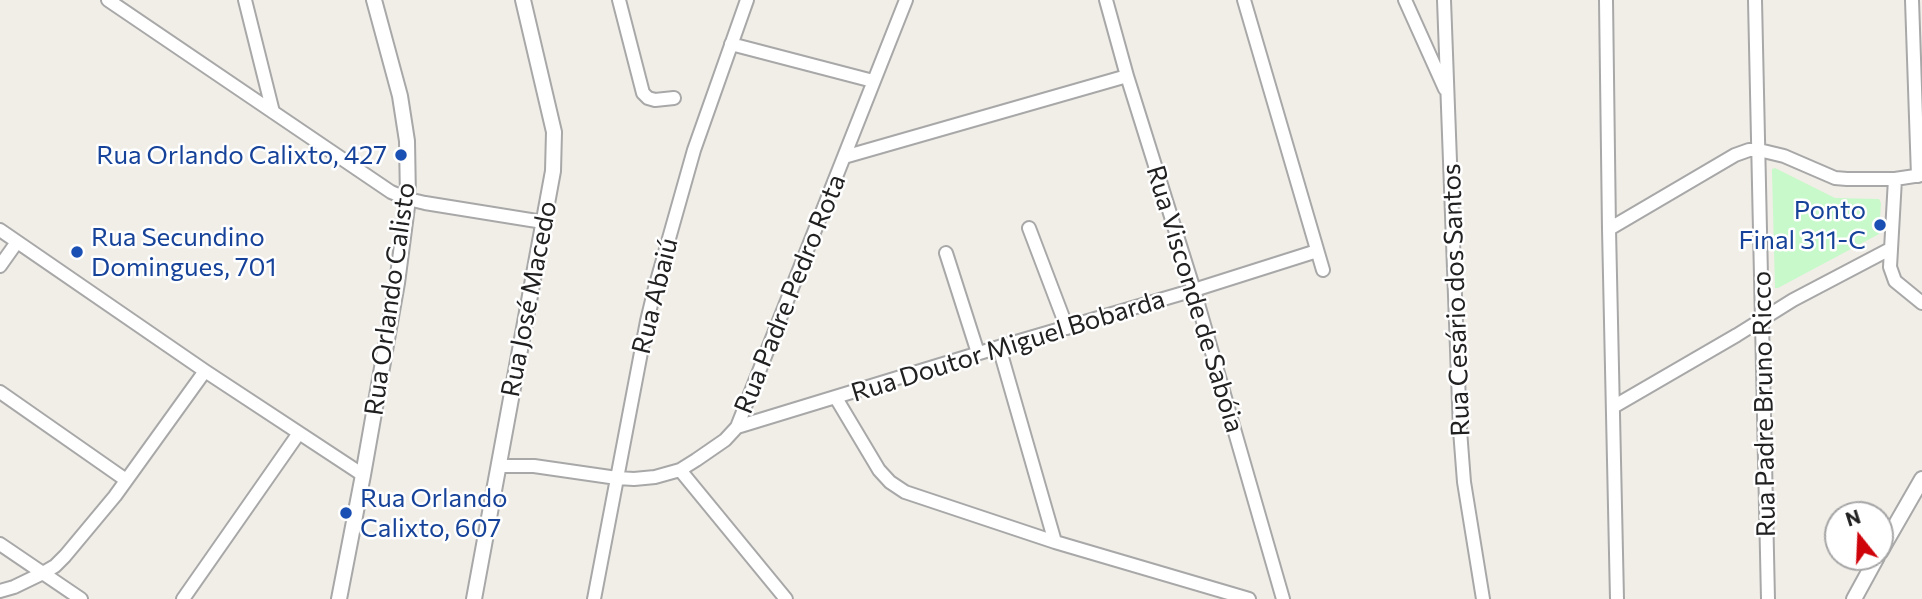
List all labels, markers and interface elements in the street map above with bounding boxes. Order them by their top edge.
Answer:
place label: Rua Orlando Calixto, 427 [96,139,387,171]
marker: Rua Orlando Calixto, 427 [393,147,409,163]
street label: Rua Visconde de Sabóia [1140,162,1250,436]
street label: Rua Cesário dos Santos [1436,163,1476,437]
street label: Rua Padre Pedro Rota [728,170,852,418]
street label: Rua Orlando Calisto [358,180,422,418]
place label: Ponto Final 311-C [1738,194,1866,256]
street label: Rua José Macedo [495,198,563,400]
marker: Ponto Final 311-C [1872,217,1888,233]
place label: Rua Secundino Domingues, 701 [91,221,277,282]
street label: Rua Abaiú [626,235,684,357]
marker: Rua Secundino Domingues, 701 [69,244,85,260]
street label: Rua Padre Bruno Ricco [1746,271,1782,537]
street label: Rua Doutor Miguel Bobarda [847,283,1169,409]
place label: Rua Orlando Calixto, 607 [360,482,508,544]
north arrow [1824,501,1894,571]
text: N [1843,504,1863,531]
marker: Rua Orlando Calixto, 607 [338,505,354,521]

